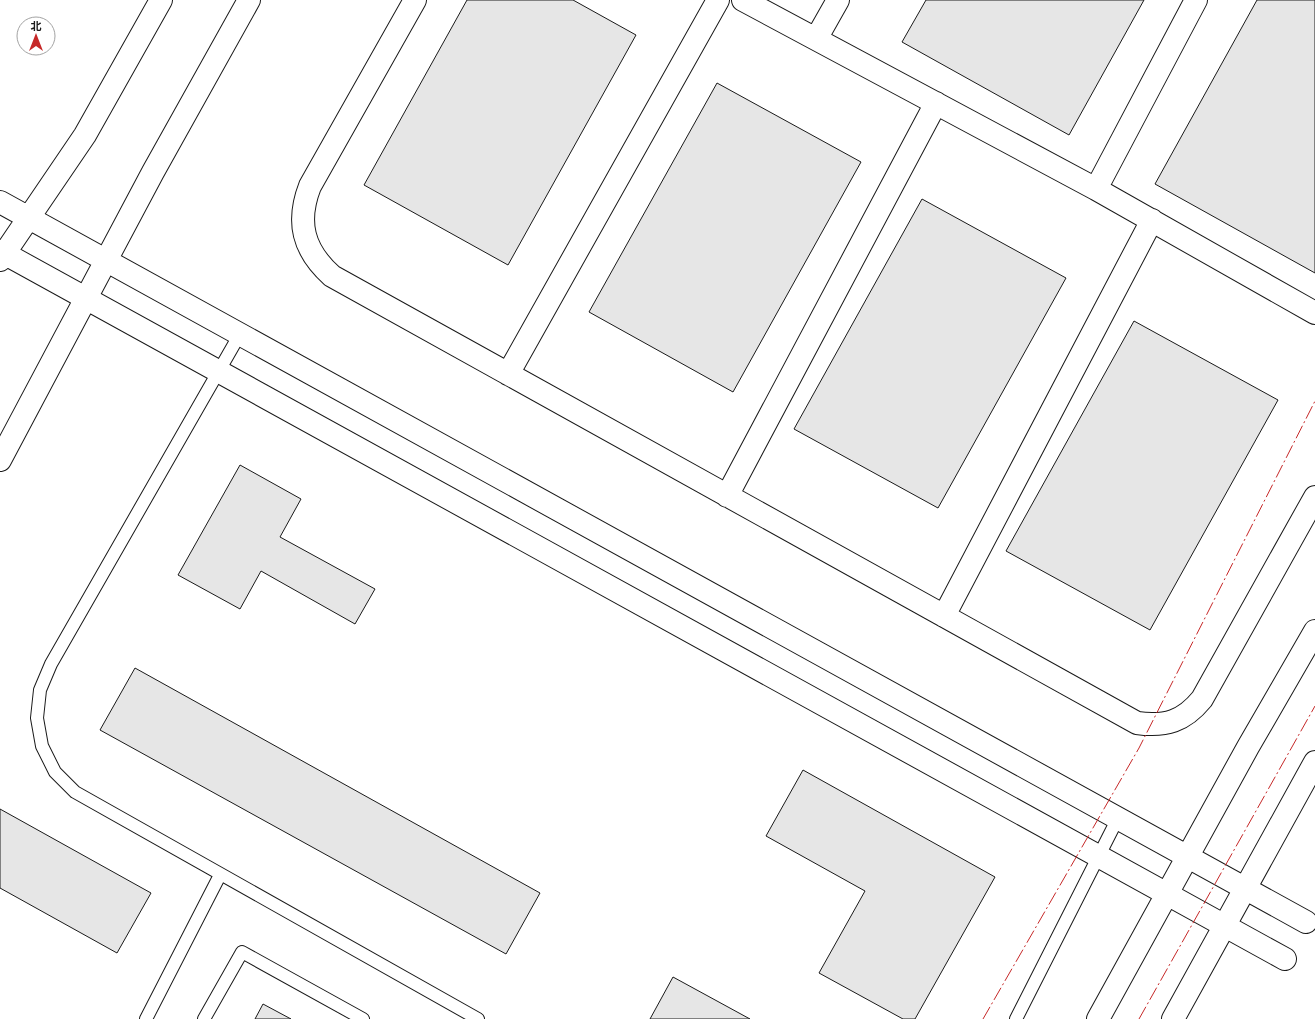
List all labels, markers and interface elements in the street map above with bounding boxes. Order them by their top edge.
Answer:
north arrow [16,16,56,56]
text: 北 [31,19,42,32]

